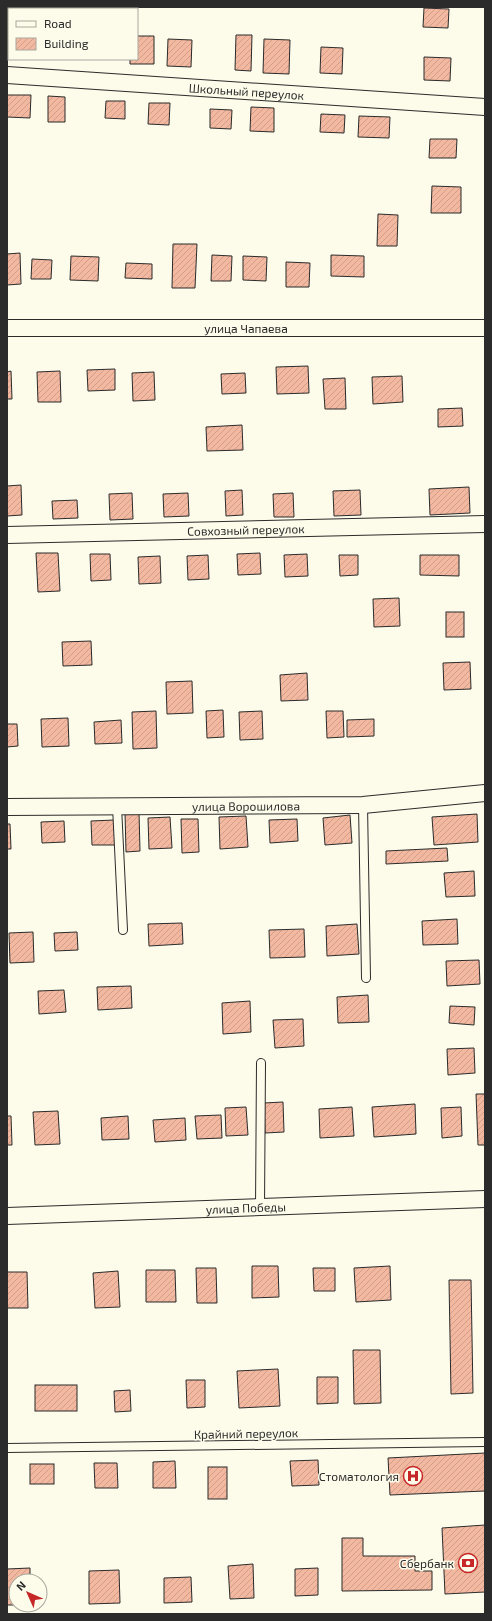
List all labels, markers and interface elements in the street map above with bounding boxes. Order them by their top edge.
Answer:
legend [8,8,138,60]
text: Road [44,16,72,30]
text: Building [44,36,89,50]
street label: Школьный переулок [188,80,305,102]
street label: улица Чапаева [204,321,288,336]
street label: Совхозный переулок [187,521,305,538]
street label: улица Ворошилова [192,798,300,814]
street label: улица Победы [206,1199,286,1217]
street label: Крайний переулок [194,1425,299,1442]
hospital icon: Стоматология [402,1465,424,1487]
place label: Стоматология [319,1469,399,1483]
bank icon: Сбербанк [457,1552,479,1574]
place label: Сбербанк [400,1556,455,1570]
north arrow [8,1573,48,1613]
text: N [13,1578,28,1593]

